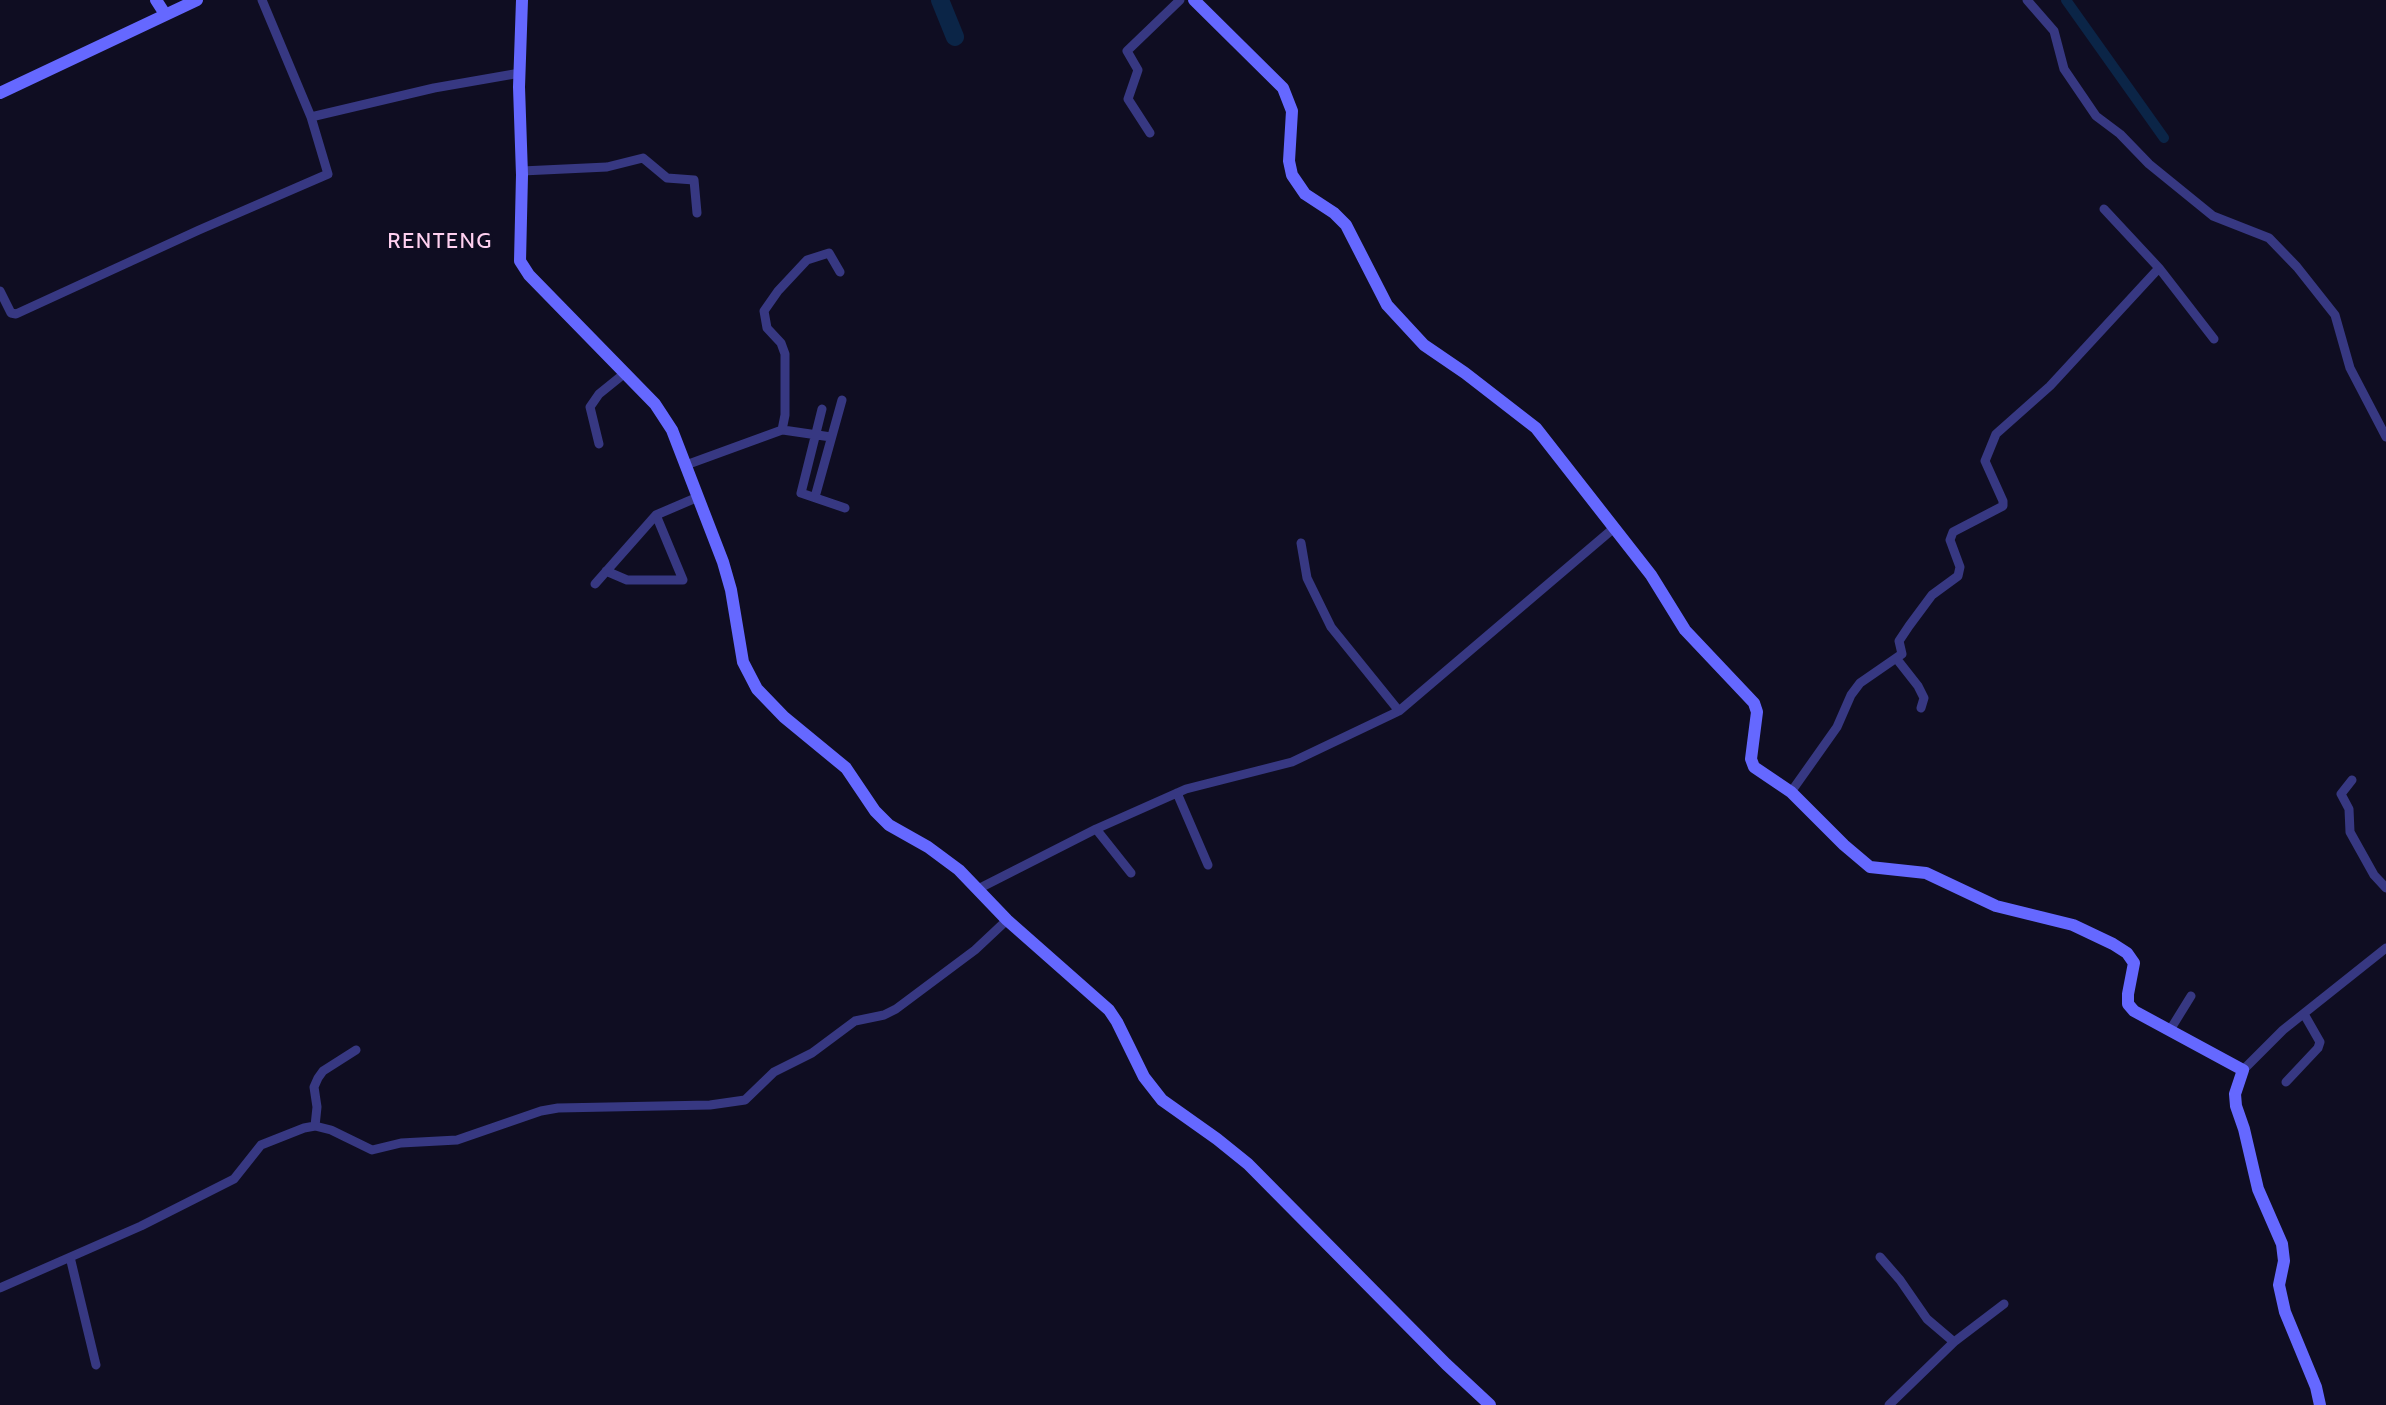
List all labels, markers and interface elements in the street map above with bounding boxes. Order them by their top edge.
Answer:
district label: RENTENG [387,229,493,255]

